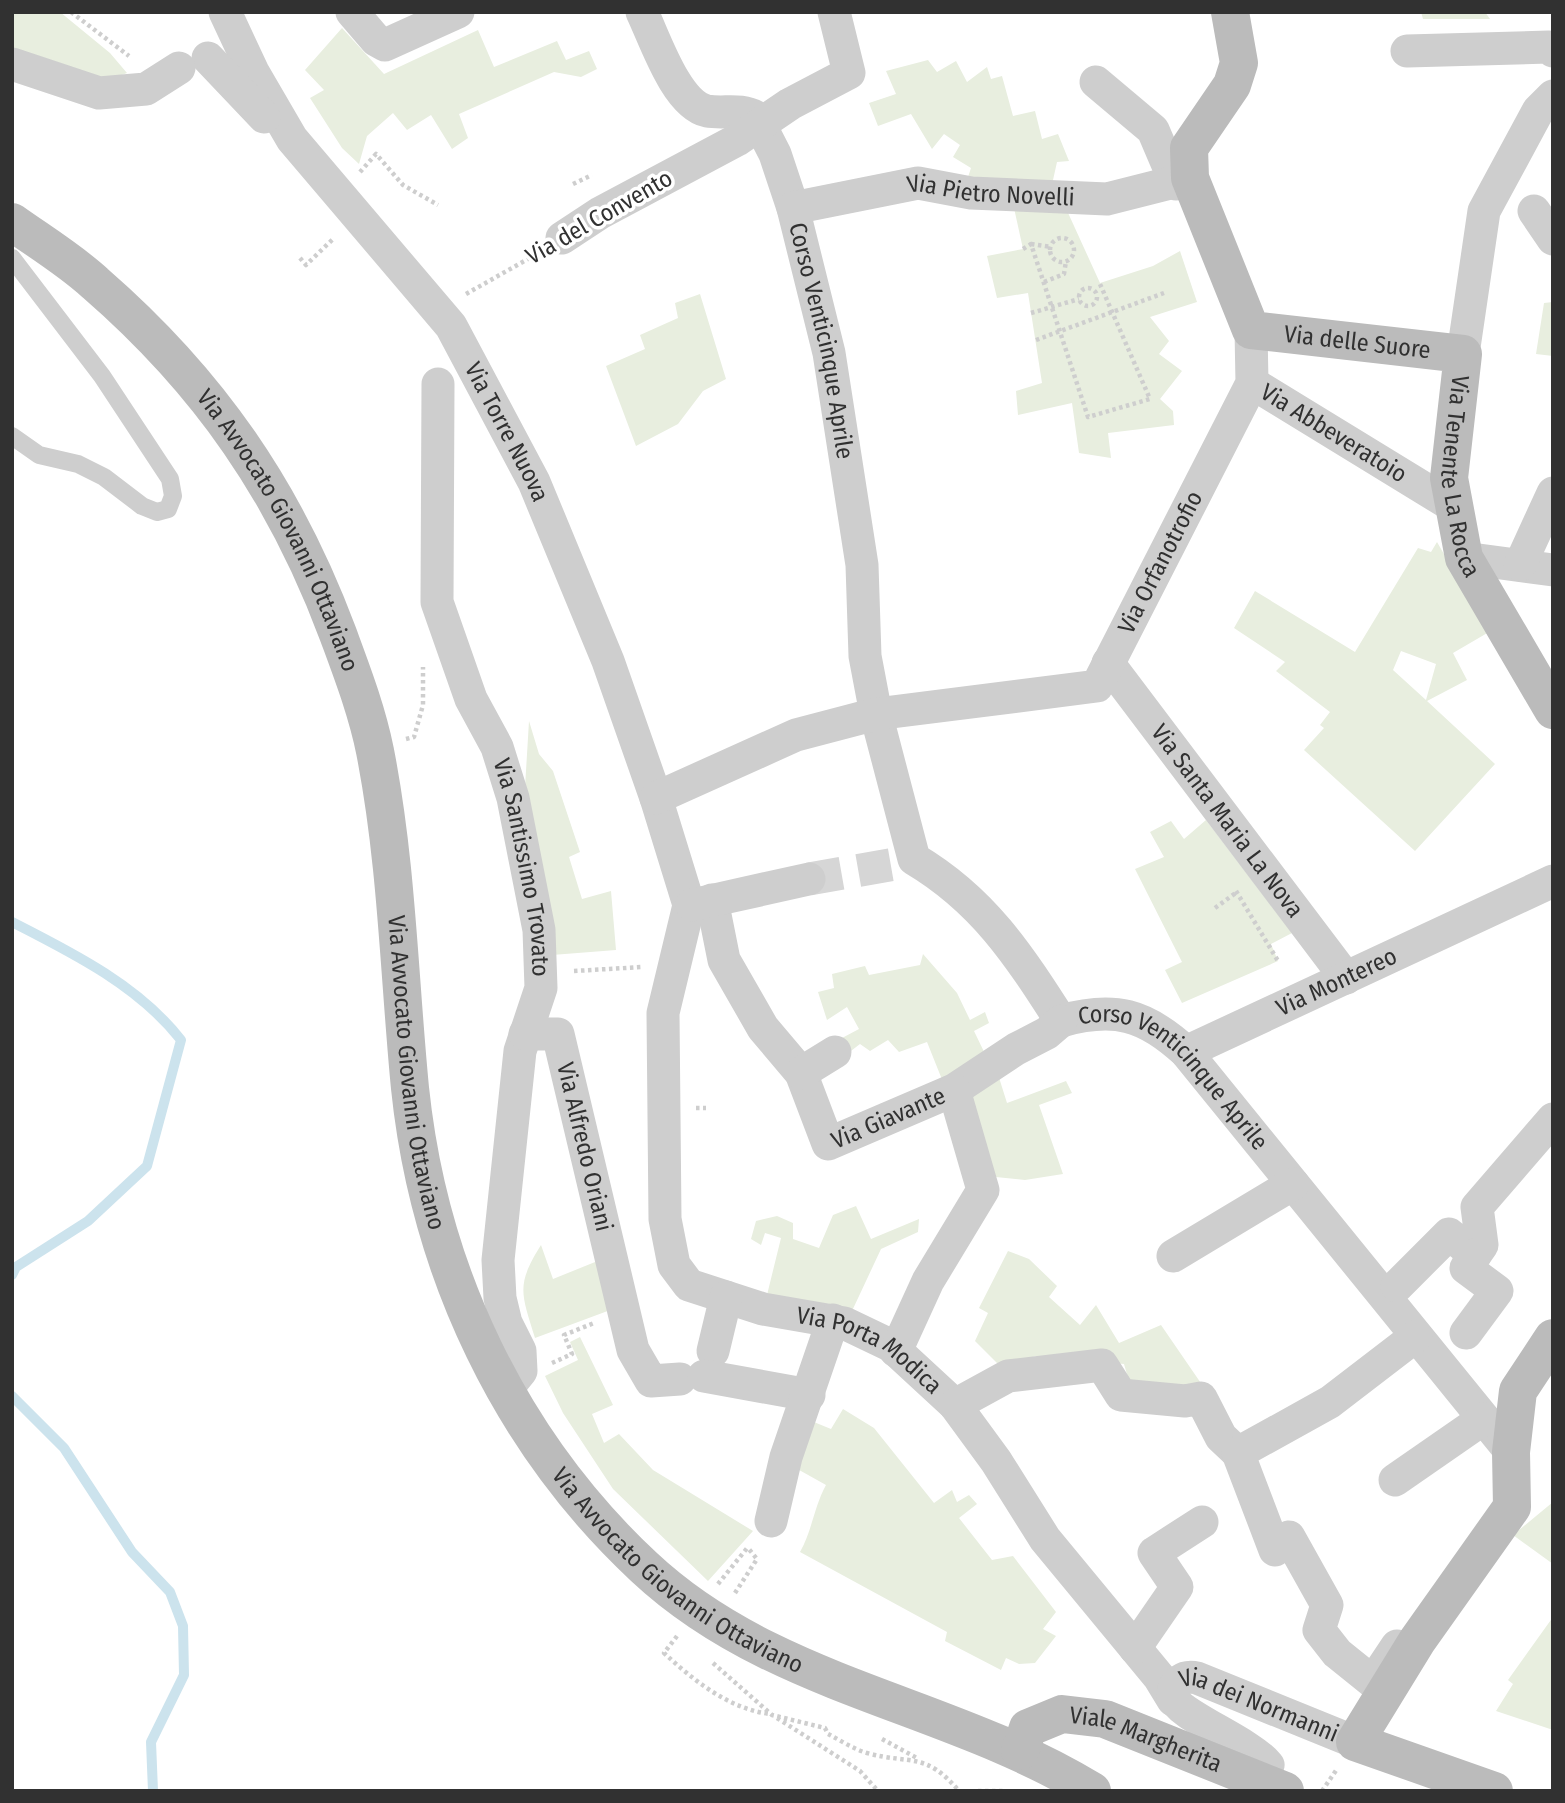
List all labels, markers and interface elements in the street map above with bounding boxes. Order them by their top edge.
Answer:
street label: Via del Convento [521,164,677,270]
street label: Via Pietro Novelli [905,169,1075,212]
street label: Corso Venticinque Aprile [783,220,859,461]
street label: Via delle Suore [1283,320,1432,364]
street label: Via Torre Nuova [459,357,555,506]
street label: Via Tenente La Rocca [1435,374,1486,582]
street label: Via Abbeveratoio [1256,378,1412,488]
street label: Via Avvocato Giovanni Ottaviano [191,384,365,675]
street label: Via Orfanotrofio [1112,486,1208,638]
street label: Via Santa Maria La Nova [1145,719,1309,923]
street label: Via Santissimo Trovato [487,755,555,977]
street label: Via Avvocato Giovanni Ottaviano [382,914,451,1233]
street label: Via Montereo [1272,942,1401,1022]
street label: Corso Venticinque Aprile [1076,1000,1274,1155]
street label: Via Alfredo Oriani [551,1060,618,1234]
street label: Via Giavante [827,1081,949,1155]
street label: Via Porta Modica [795,1301,948,1400]
street label: Via Avvocato Giovanni Ottaviano [546,1462,808,1679]
street label: Via dei Normanni [1176,1663,1343,1748]
street label: Viale Margherita [1068,1701,1226,1778]

